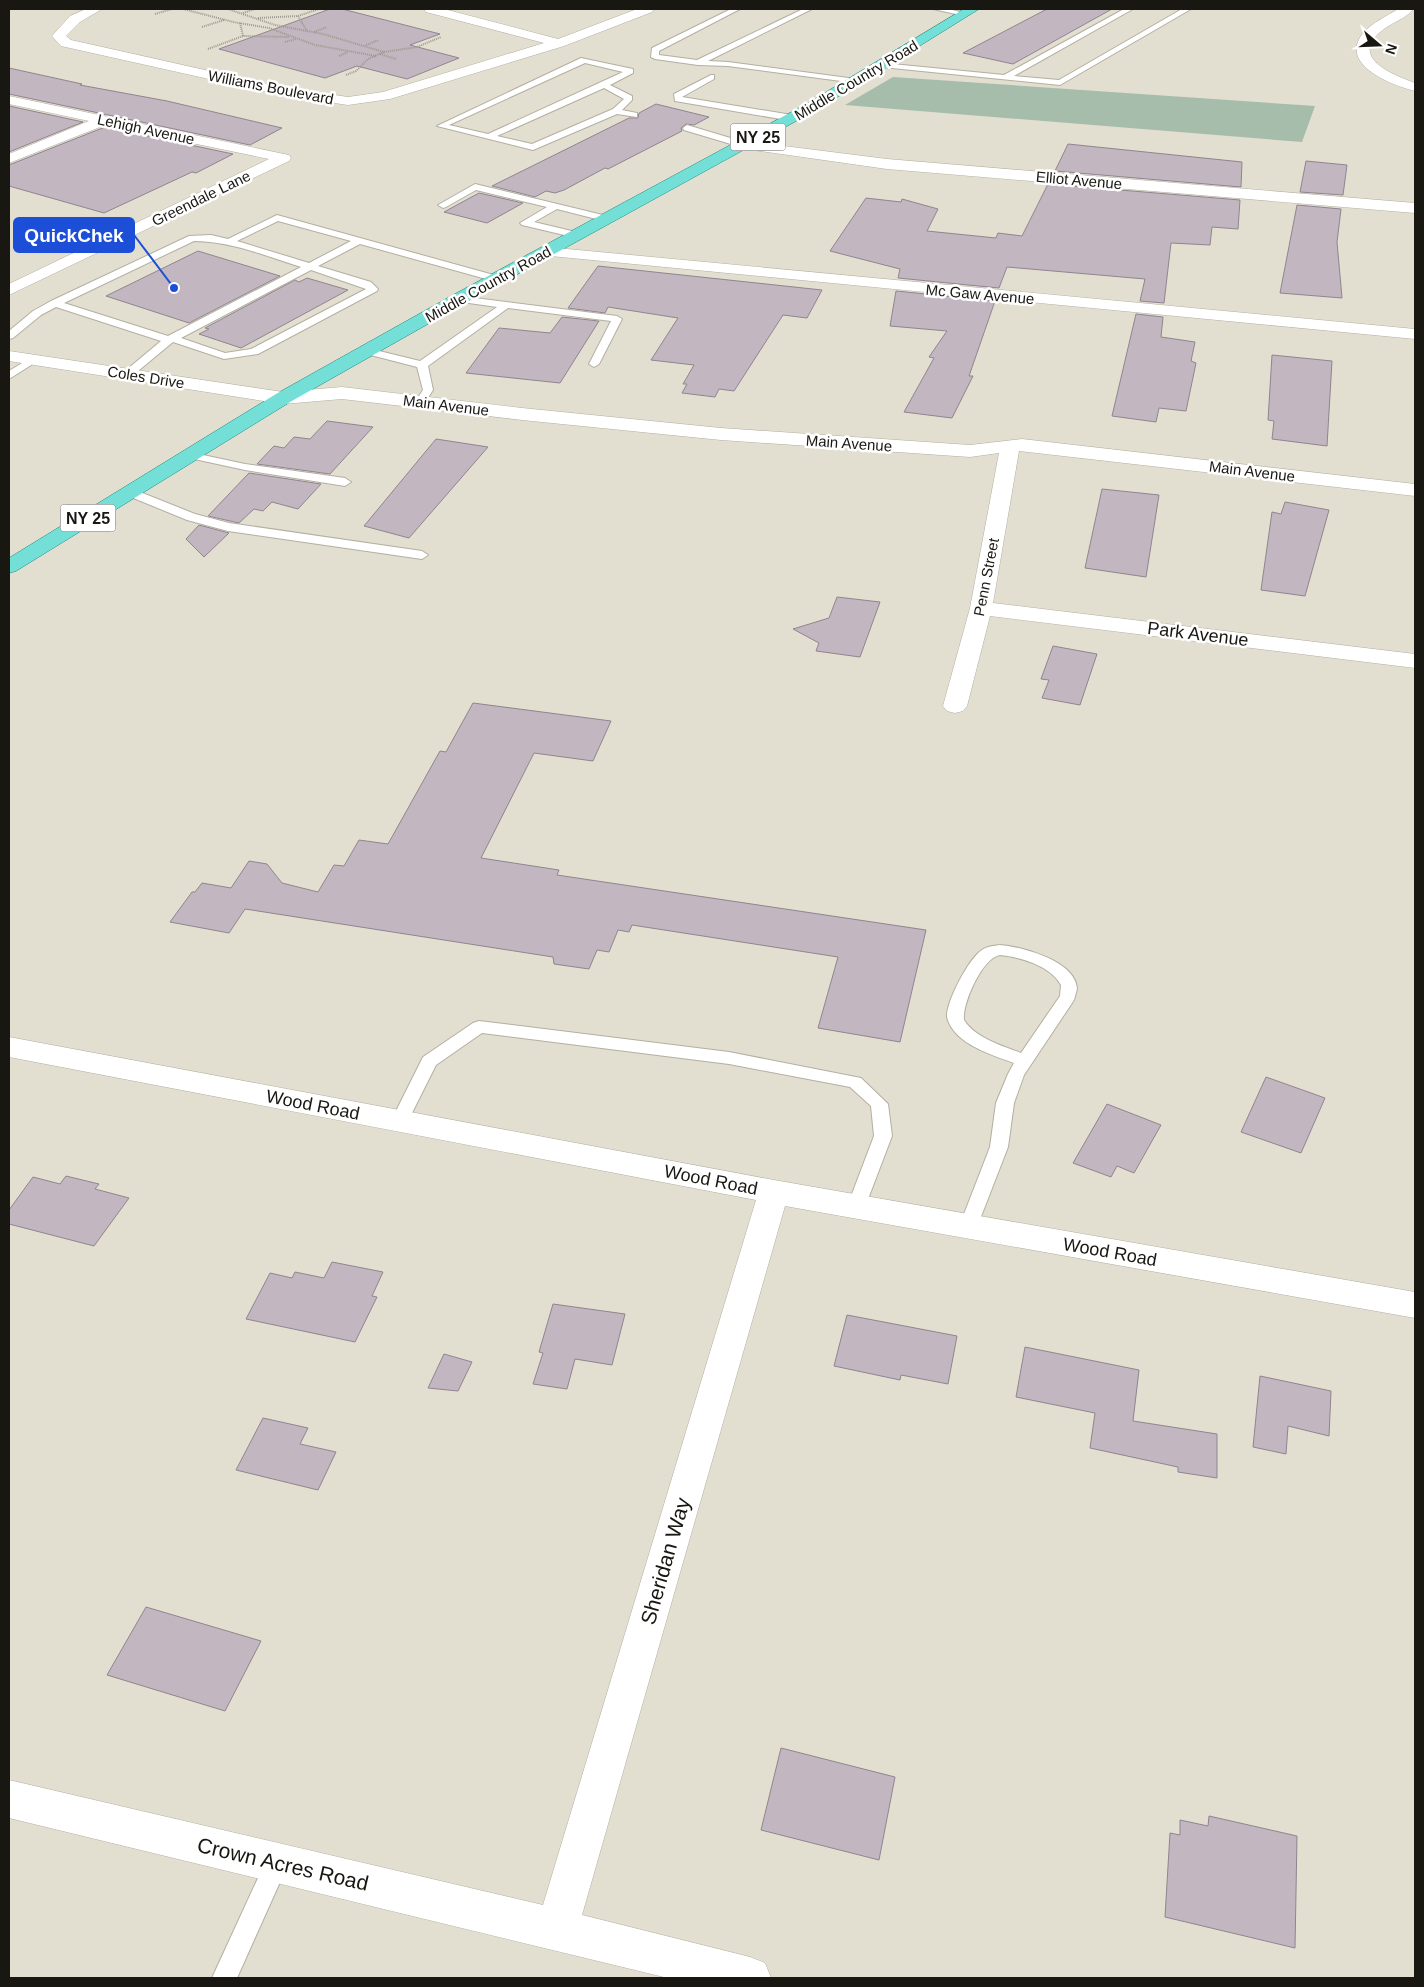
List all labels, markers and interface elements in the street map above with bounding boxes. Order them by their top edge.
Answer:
north arrow [1354,20,1404,70]
street label: Middle Country Road [791,36,921,124]
text: N [1382,42,1401,57]
street label: Williams Boulevard [207,66,335,108]
street label: Lehigh Avenue [96,110,196,148]
road number: NY 25 [730,124,786,150]
street label: Greendale Lane [149,167,253,229]
street label: Elliot Avenue [1035,168,1123,192]
callout: QuickChek [14,218,134,252]
text: QuickChek [24,225,124,246]
street label: Middle Country Road [422,242,554,326]
street label: Mc Gaw Avenue [925,281,1035,307]
street label: Coles Drive [106,363,186,391]
street label: Main Avenue [402,391,490,419]
street label: Main Avenue [805,432,893,454]
street label: Main Avenue [1208,457,1296,485]
road number: NY 25 [61,504,116,532]
street label: Penn Street [970,536,1002,618]
street label: Park Avenue [1146,618,1250,650]
street label: Wood Road [265,1086,361,1124]
street label: Wood Road [663,1161,759,1199]
street label: Wood Road [1062,1234,1158,1270]
street label: Sheridan Way [636,1494,694,1627]
street label: Crown Acres Road [195,1833,371,1895]

